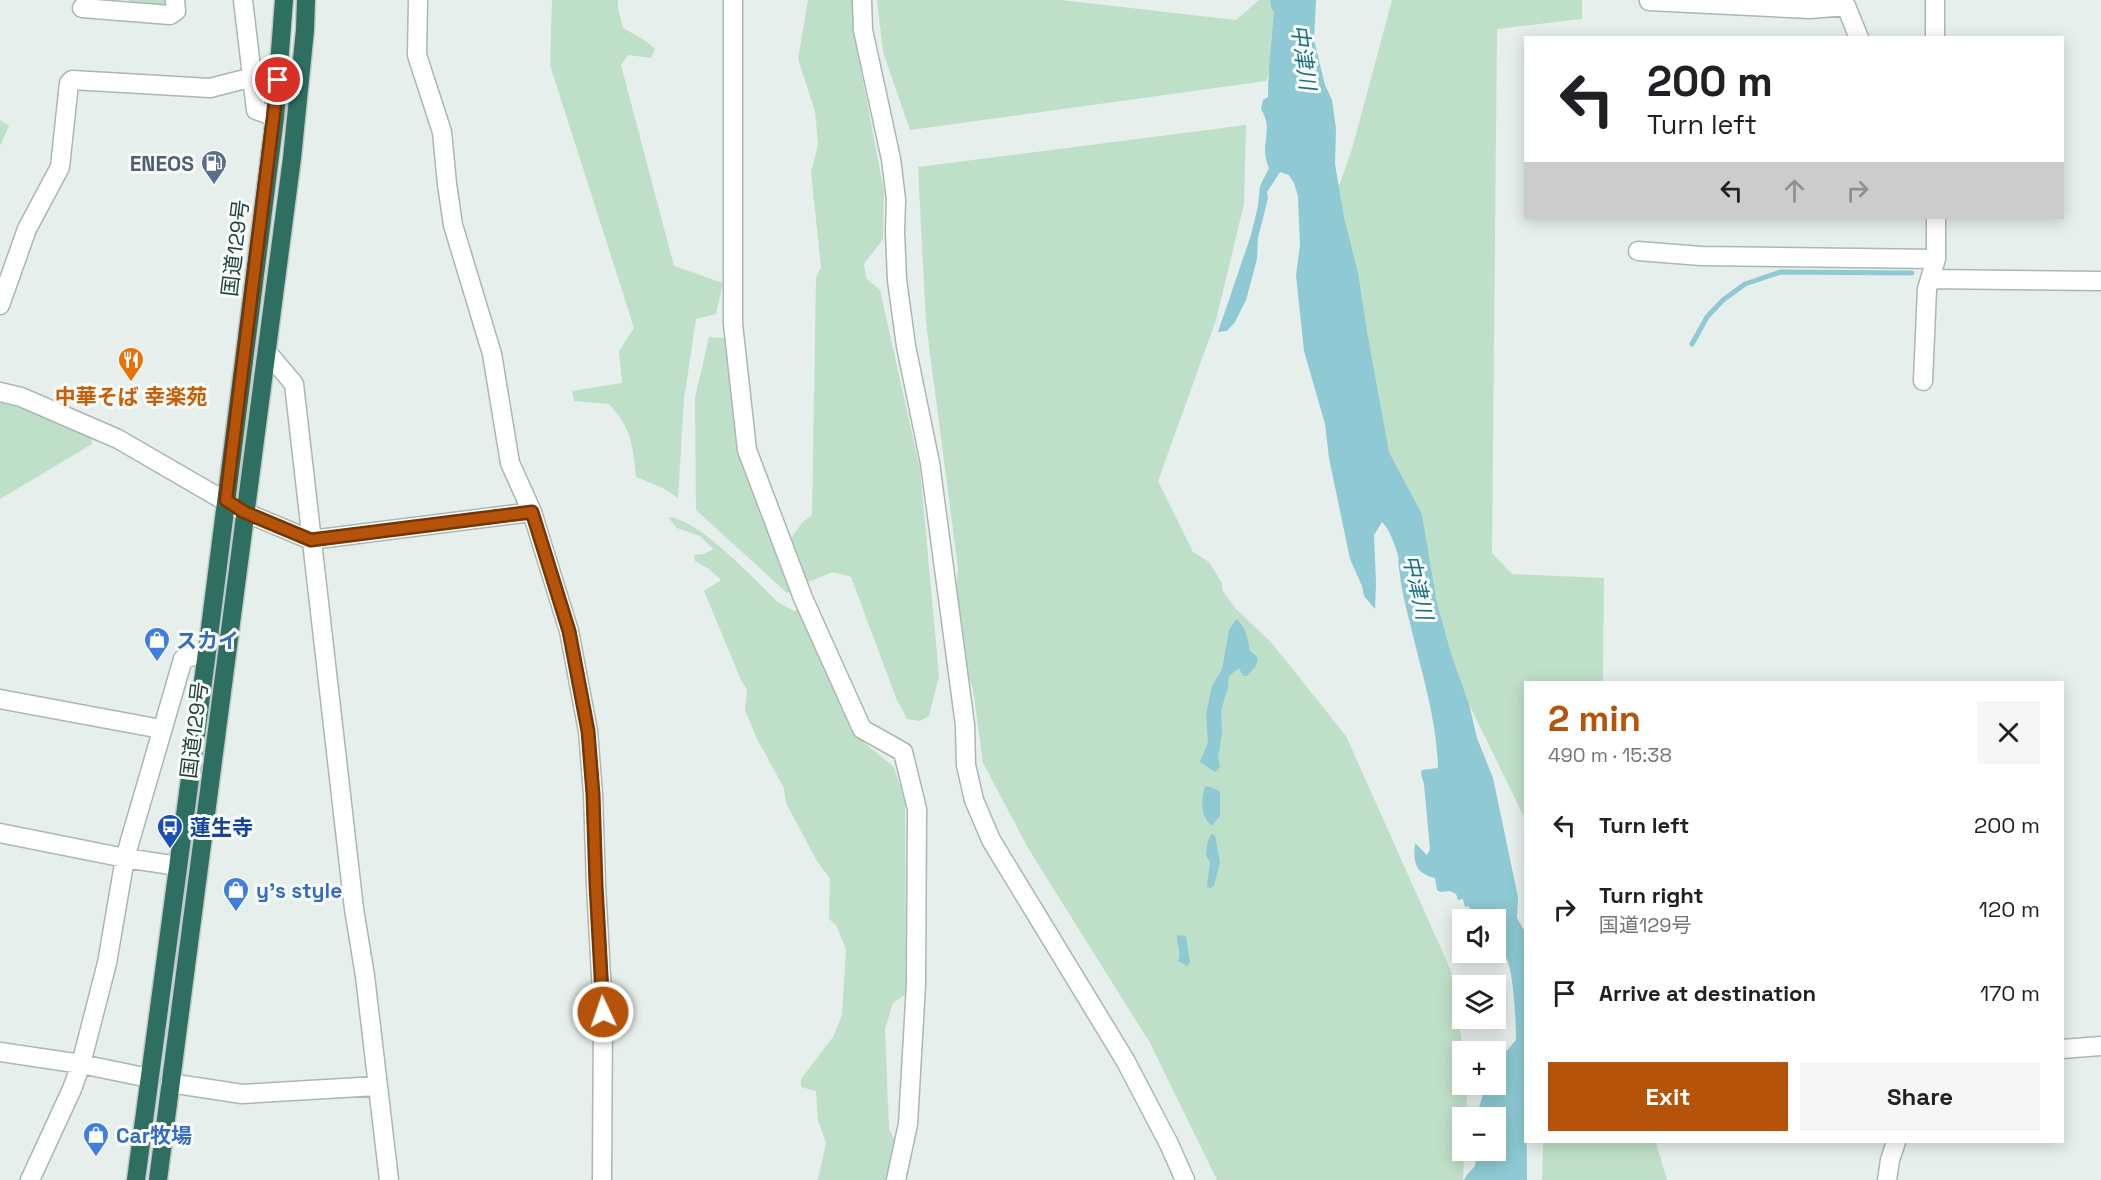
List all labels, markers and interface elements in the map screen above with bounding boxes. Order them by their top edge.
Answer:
water label: 中津川 [1286,22,1323,94]
pin [252,54,303,105]
text: 200 m [1647,55,1773,108]
icon: left [1548,60,1626,138]
icon: arrive [261,63,294,96]
text: Turn left [1647,107,1757,142]
fuel station icon: ENEOS [199,148,229,186]
place label: ENEOS [130,150,194,177]
icon: left [1715,174,1748,207]
icon: ahead [1778,174,1811,207]
icon: right [1841,174,1874,207]
street label: 国道129号 [216,198,254,298]
restaurant icon: 中華そば 幸楽苑 [116,345,146,383]
place label: 中華そば 幸楽苑 [55,383,207,410]
water label: 中津川 [1397,552,1440,624]
shop icon: スカイ [142,625,172,663]
place label: スカイ [176,627,239,654]
street label: 国道129号 [175,680,213,780]
text: 2 min [1548,696,1641,742]
button: close [1977,701,2040,764]
text: 490 m · 15:38 [1548,742,1672,768]
icon: left [1548,809,1581,842]
text: Turn left [1599,811,1689,839]
text: 200 m [1974,811,2040,839]
bus stop icon: 蓮生寺 [155,812,185,850]
place label: 蓮生寺 [190,814,253,841]
shop icon: y's style [221,875,251,913]
place label: y's style [256,877,342,904]
text: Turn right [1599,881,1704,909]
icon: right [1548,893,1581,926]
text: 120 m [1979,895,2040,923]
map controls [1452,909,1506,1161]
button: sound [1452,909,1506,963]
text: 国道129号 [1599,912,1692,938]
button: layers [1452,975,1506,1029]
icon: arrive [1548,977,1581,1010]
text: Arrive at destination [1599,979,1816,1007]
text: 170 m [1980,979,2040,1007]
position arrow [571,980,635,1044]
button: + [1452,1041,1506,1095]
button: Exit [1548,1062,1788,1131]
button: Share [1800,1062,2040,1131]
button: − [1452,1107,1506,1161]
shop icon: Car牧場 [81,1120,111,1158]
place label: Car牧場 [116,1122,192,1149]

